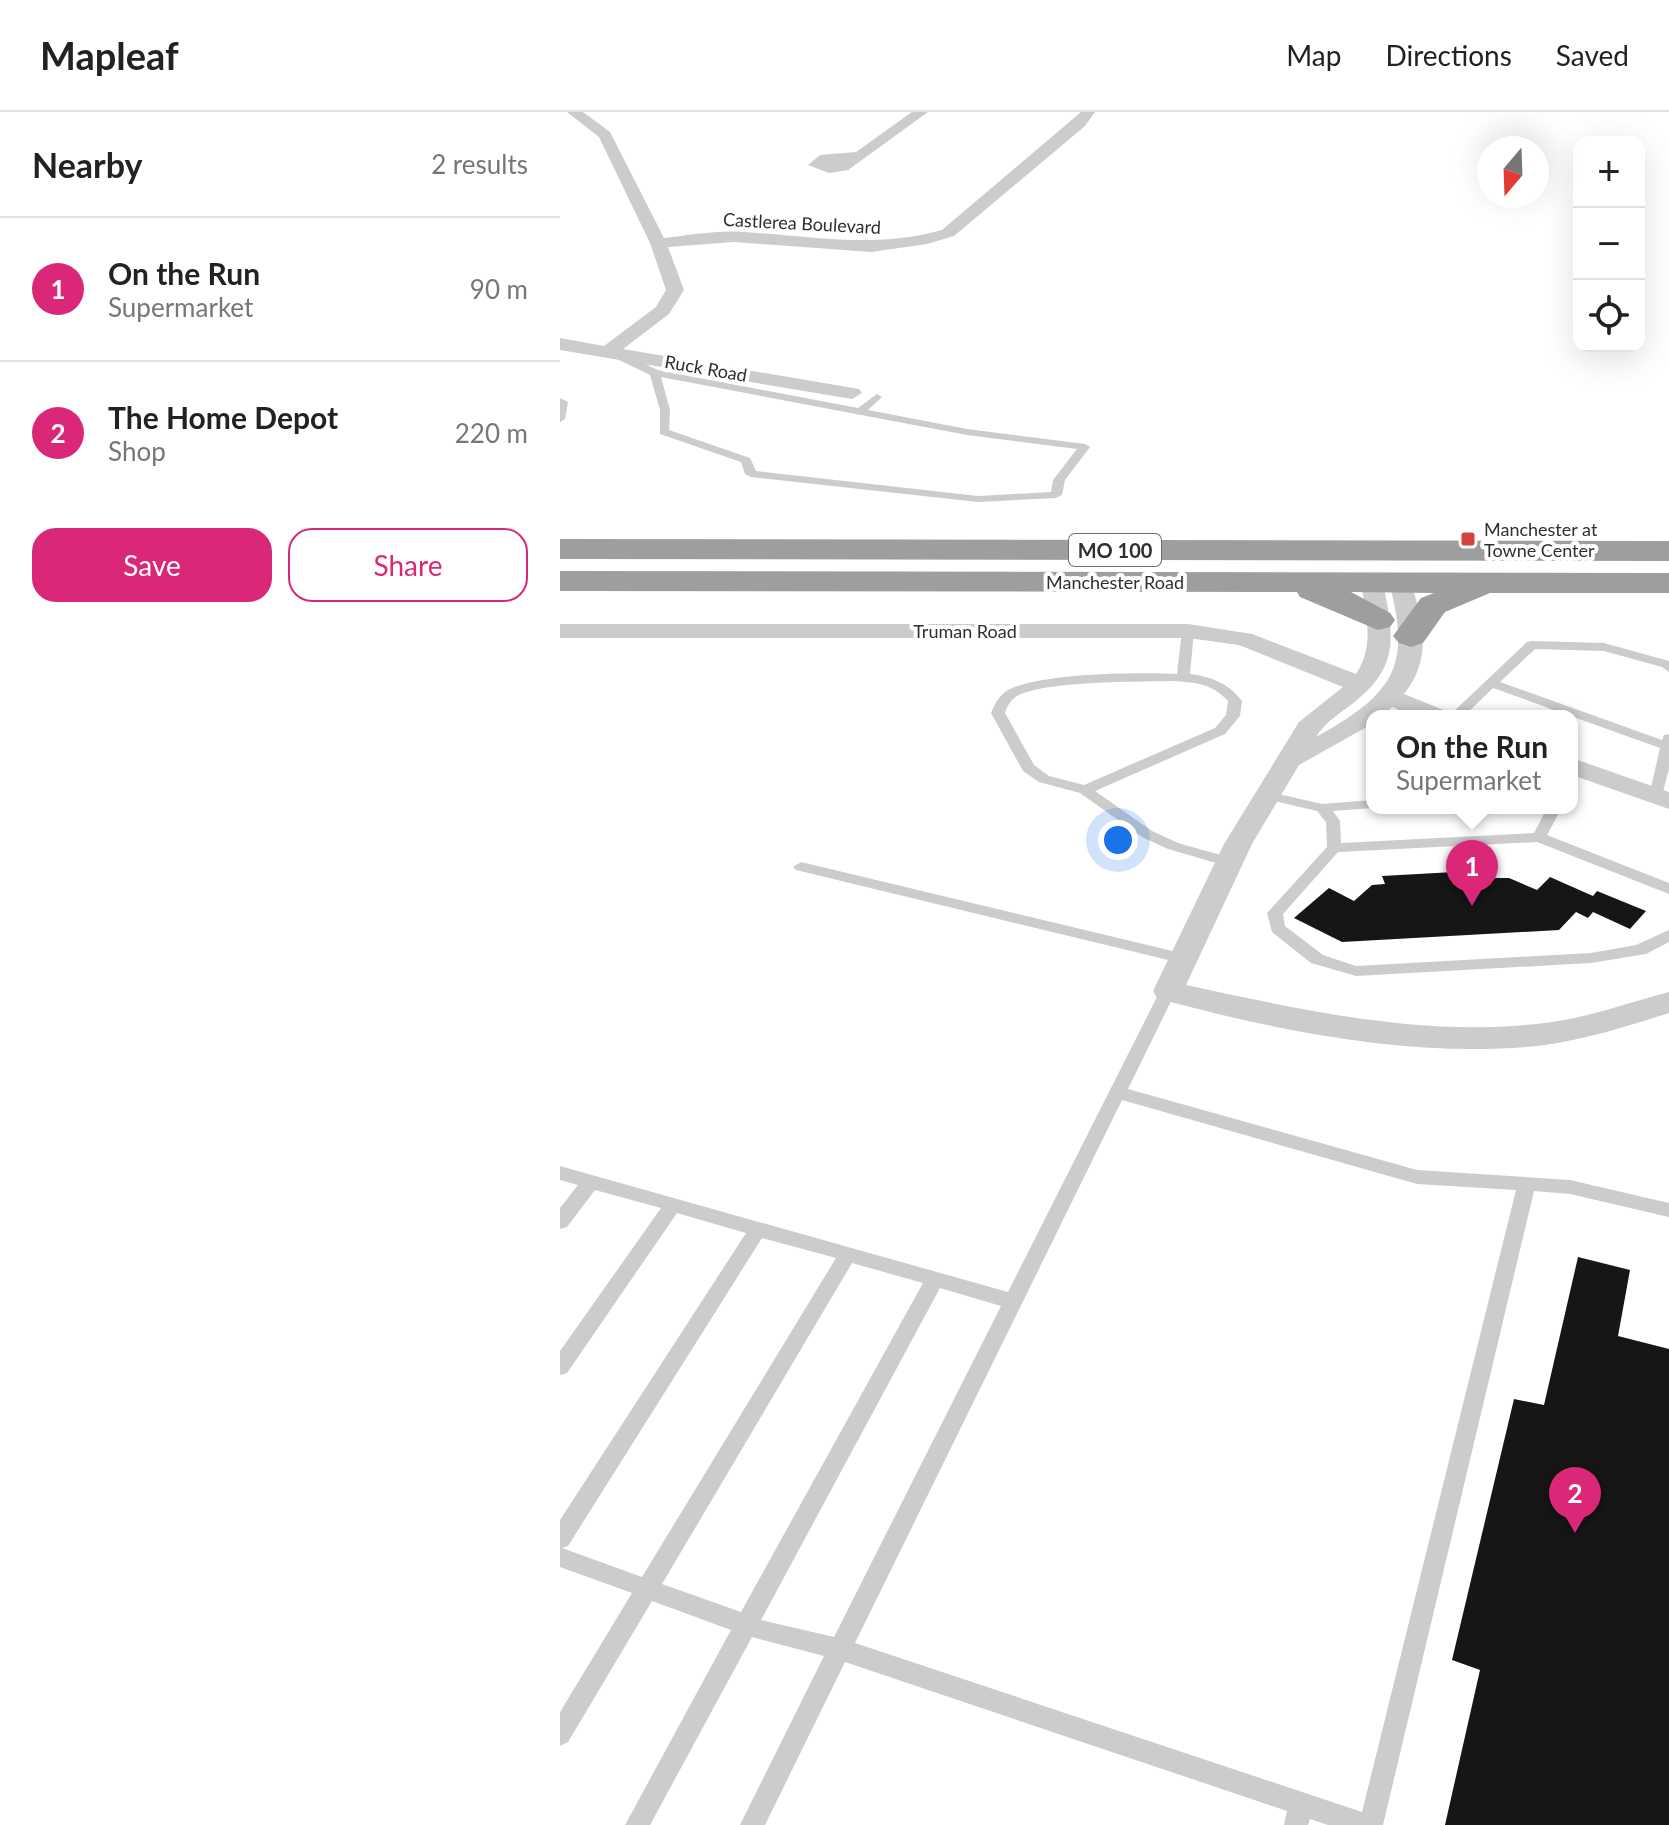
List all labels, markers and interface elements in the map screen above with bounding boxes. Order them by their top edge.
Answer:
text: Mapleaf [40,32,179,78]
text: Map [1286,38,1341,72]
text: Directions [1385,38,1512,72]
text: Saved [1556,38,1629,72]
north arrow [1477,136,1549,208]
map controls [1573,136,1645,352]
button: + [1573,136,1645,208]
text: Nearby [32,144,143,185]
text: 2 results [431,148,528,180]
street label: Castlerea Boulevard [723,208,881,238]
button: − [1573,208,1645,280]
text: On the Run [108,255,260,291]
text: 1 [50,273,66,305]
text: 90 m [470,273,528,305]
button: locate [1573,280,1645,352]
text: Supermarket [108,291,253,323]
street label: Ruck Road [663,350,749,386]
text: The Home Depot [108,399,338,435]
text: 2 [50,417,66,449]
text: 220 m [455,417,528,449]
text: Shop [108,435,166,467]
place label: Manchester at Towne Center [1484,518,1598,561]
button: Save [32,528,272,602]
button: Share [288,528,528,602]
marker: Manchester at Towne Center [1459,530,1477,548]
road number: MO 100 [1069,534,1161,566]
street label: Manchester Road [1046,571,1184,593]
street label: Truman Road [913,620,1017,642]
popup [1366,710,1578,814]
text: On the Run [1396,728,1548,764]
text: Supermarket [1396,764,1541,796]
your location [1098,820,1138,860]
pin: 1 [1446,840,1498,906]
pin: 2 [1549,1467,1601,1533]

